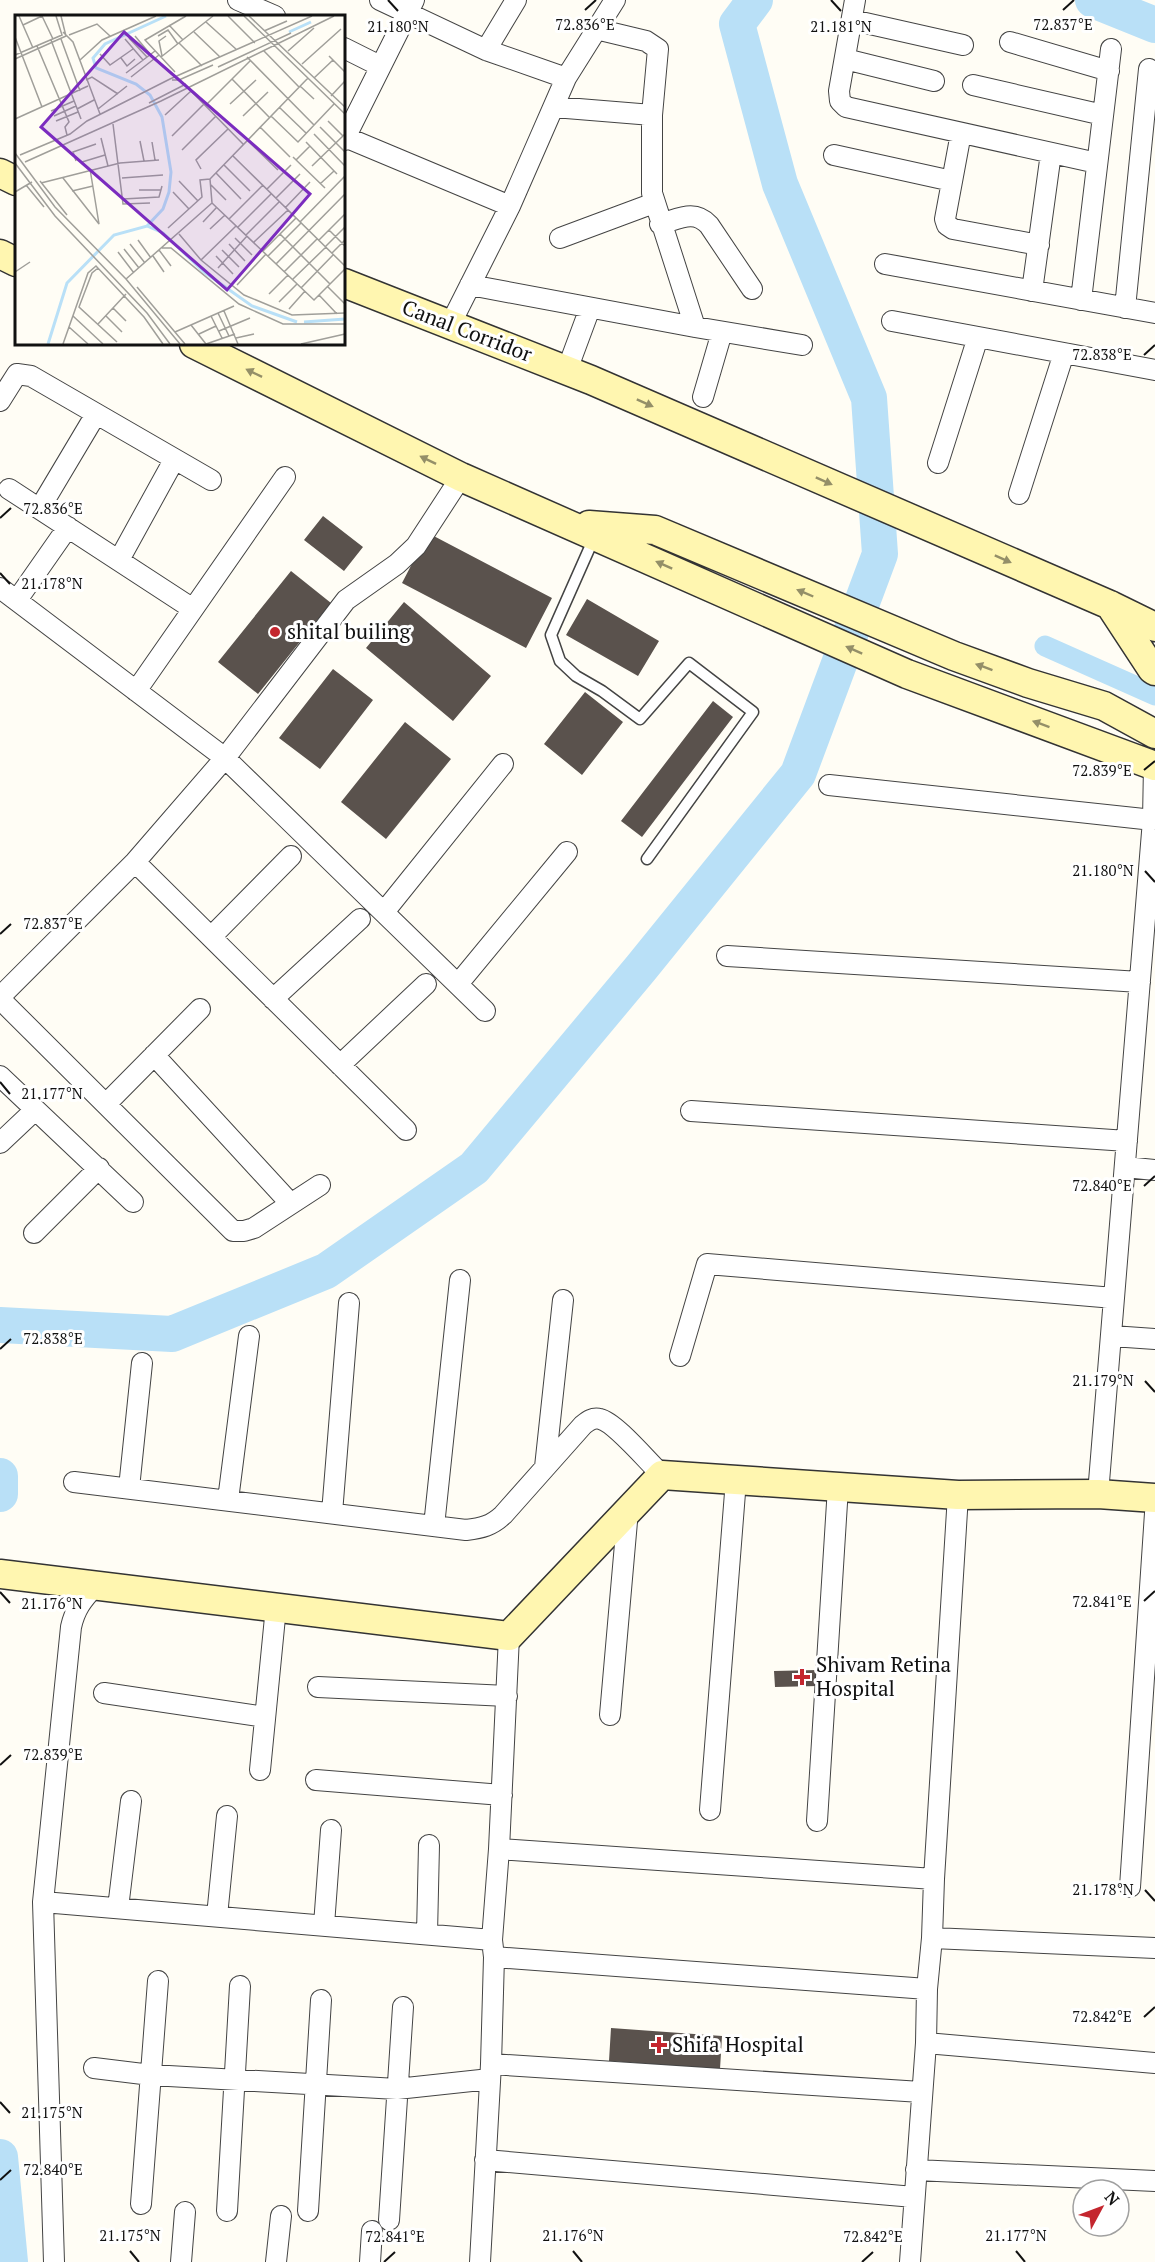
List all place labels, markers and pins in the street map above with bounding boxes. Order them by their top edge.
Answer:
place label: shital builing [287,617,411,645]
marker: shital builing [268,625,282,639]
place label: Shivam Retina Hospital [816,1650,952,1702]
marker: Shivam Retina Hospital [793,1668,811,1686]
place label: Shifa Hospital [672,2030,804,2058]
marker: Shifa Hospital [650,2036,668,2054]

